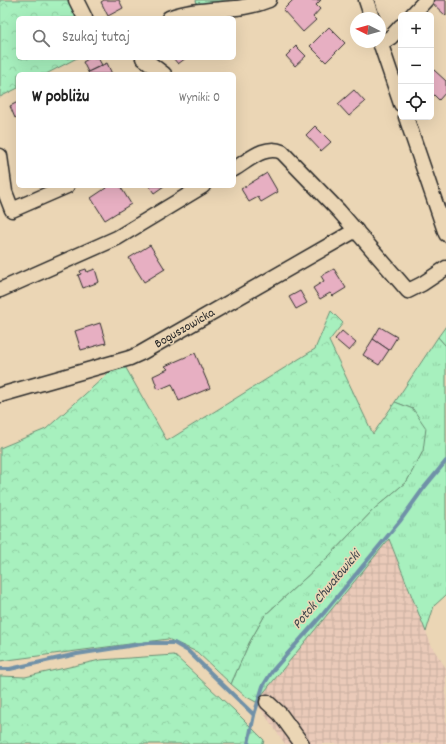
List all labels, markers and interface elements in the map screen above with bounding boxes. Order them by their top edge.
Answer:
north arrow [350,12,386,48]
map controls [398,12,434,120]
button: + [398,12,434,48]
search box [16,16,236,60]
icon: search [30,27,52,49]
text: Szukaj tutaj [62,27,130,49]
button: − [398,48,434,84]
button: locate [398,84,434,120]
text: W pobliżu [32,86,89,110]
text: Wyniki: 0 [179,89,220,108]
street label: Boguszowicka [151,304,219,354]
water label: Potok Chwałowicki [288,545,367,634]

